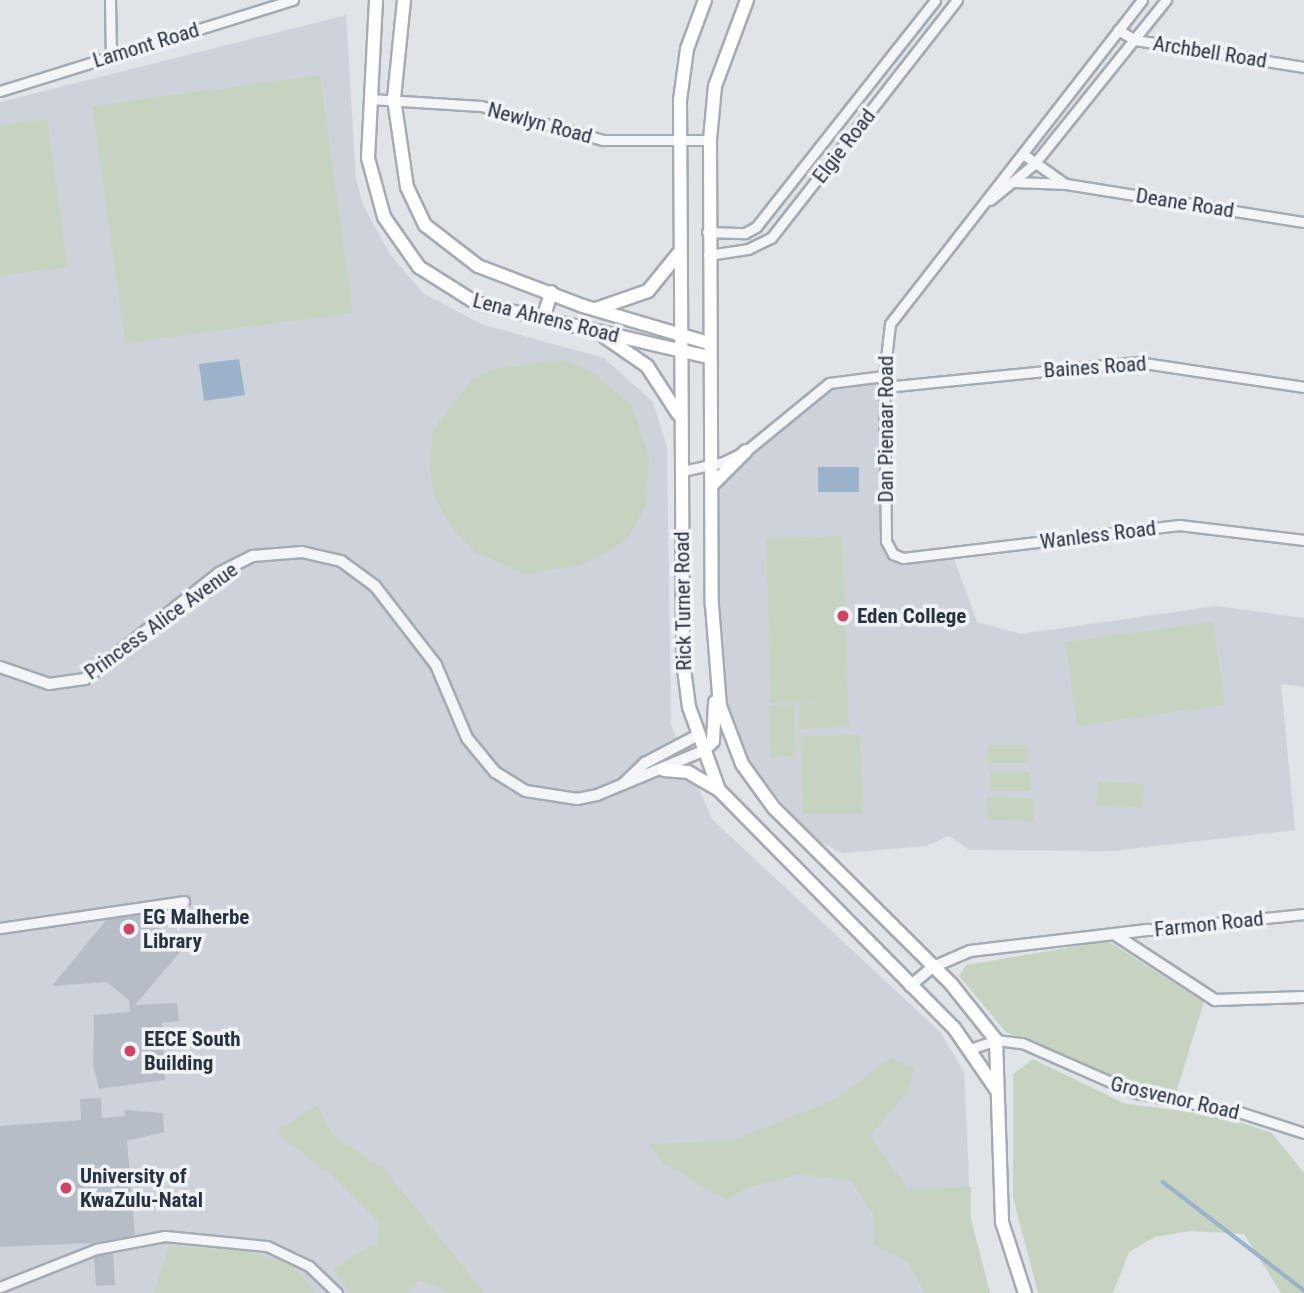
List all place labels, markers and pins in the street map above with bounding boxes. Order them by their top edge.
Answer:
place label: Eden College [857,603,966,629]
marker: Eden College [835,608,851,624]
place label: EG Malherbe Library [143,904,249,954]
marker: EG Malherbe Library [121,921,137,937]
place label: EECE South Building [144,1026,241,1076]
marker: EECE South Building [122,1043,138,1059]
place label: University of KwaZulu-Natal [80,1163,203,1213]
marker: University of KwaZulu-Natal [58,1180,74,1196]

